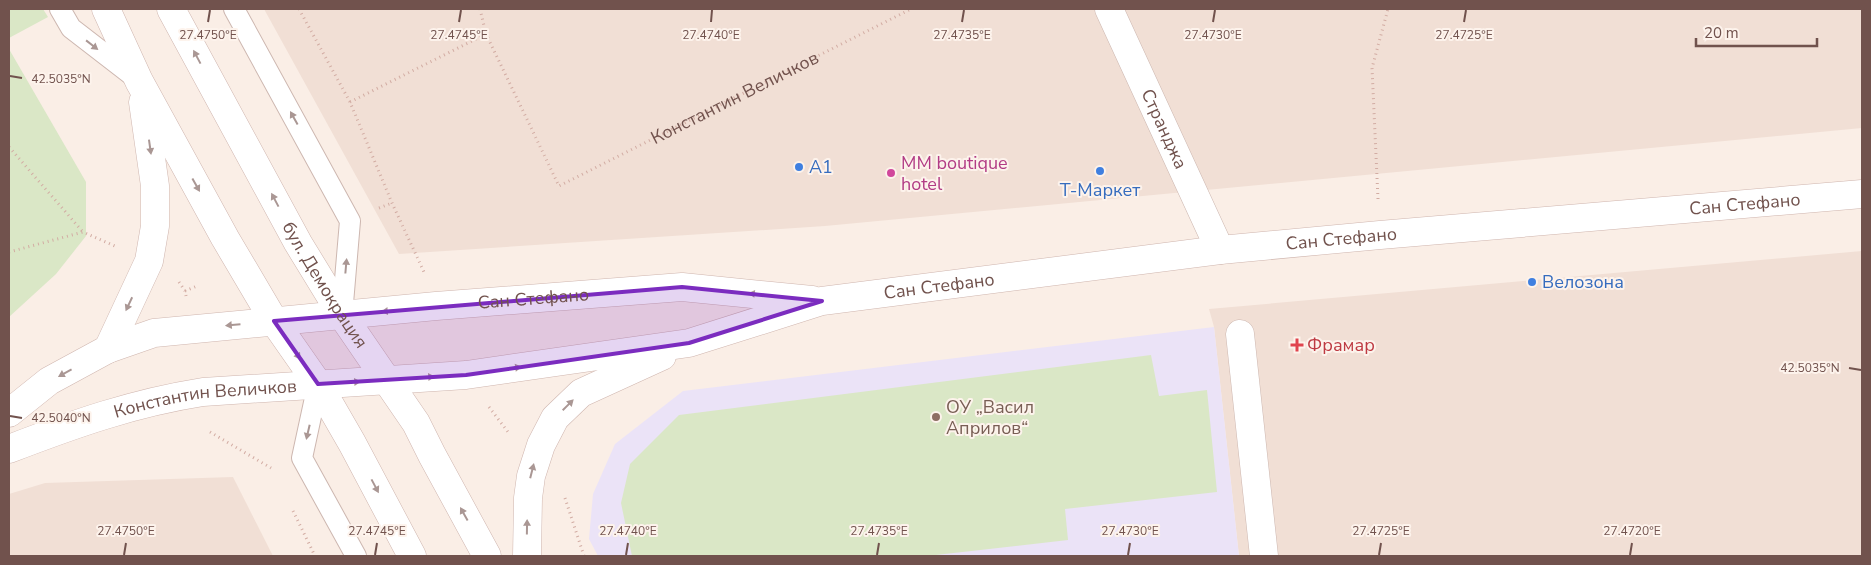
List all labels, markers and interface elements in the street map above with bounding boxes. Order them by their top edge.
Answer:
scale bar [1696,15,1817,47]
text: 20 m [1704,23,1739,43]
text: 27.4750°E [179,27,237,43]
text: 27.4745°E [430,27,488,43]
text: 27.4740°E [682,27,740,43]
text: 27.4735°E [933,27,991,43]
text: 27.4730°E [1184,27,1242,43]
text: 27.4725°E [1435,27,1493,43]
one-way arrow [85,39,98,50]
street label: Константин Величков [647,45,823,150]
one-way arrow [193,50,201,64]
text: 42.5035°N [31,71,91,87]
street label: Странджа [1135,85,1193,173]
one-way arrow [290,112,299,125]
one-way arrow [146,139,154,155]
place label: MM boutique hotel [901,151,1008,196]
place label: A1 [809,155,833,179]
marker: A1 [793,161,805,173]
marker: Т-Маркет [1094,165,1106,177]
marker: MM boutique hotel [885,167,897,179]
one-way arrow [192,178,200,193]
place label: Т-Маркет [1060,178,1140,202]
street label: Сан Стефано [1688,187,1801,221]
one-way arrow [271,193,279,207]
street label: бул. Демокрация [277,217,373,353]
street label: Сан Стефано [1285,222,1398,256]
one-way arrow [343,258,351,274]
street label: Сан Стефано [882,267,996,305]
place label: Велозона [1542,270,1624,294]
marker: Велозона [1526,276,1538,288]
street label: Сан Стефано [477,282,590,315]
one-way arrow [748,290,764,298]
one-way arrow [125,297,133,311]
one-way arrow [381,307,397,315]
one-way arrow [225,321,241,329]
place label: Фрамар [1307,333,1375,357]
marker: Фрамар [1291,339,1303,351]
one-way arrow [291,346,301,360]
text: 42.5035°N [1780,360,1840,376]
one-way arrow [507,364,523,372]
one-way arrow [58,368,71,377]
one-way arrow [419,373,435,381]
street label: Константин Величков [111,374,298,424]
one-way arrow [345,378,361,386]
place label: ОУ „Васил Априлов“ [946,395,1034,440]
one-way arrow [562,399,574,411]
text: 42.5040°N [31,410,91,426]
marker: ОУ „Васил Априлов“ [930,411,942,423]
one-way arrow [303,424,311,440]
one-way arrow [528,463,536,478]
one-way arrow [371,478,379,493]
one-way arrow [459,507,468,520]
one-way arrow [523,519,531,535]
text: 27.4750°E [97,523,155,539]
text: 27.4745°E [348,523,406,539]
text: 27.4740°E [599,523,657,539]
text: 27.4735°E [850,523,908,539]
text: 27.4730°E [1101,523,1159,539]
text: 27.4725°E [1352,523,1410,539]
text: 27.4720°E [1603,523,1661,539]

